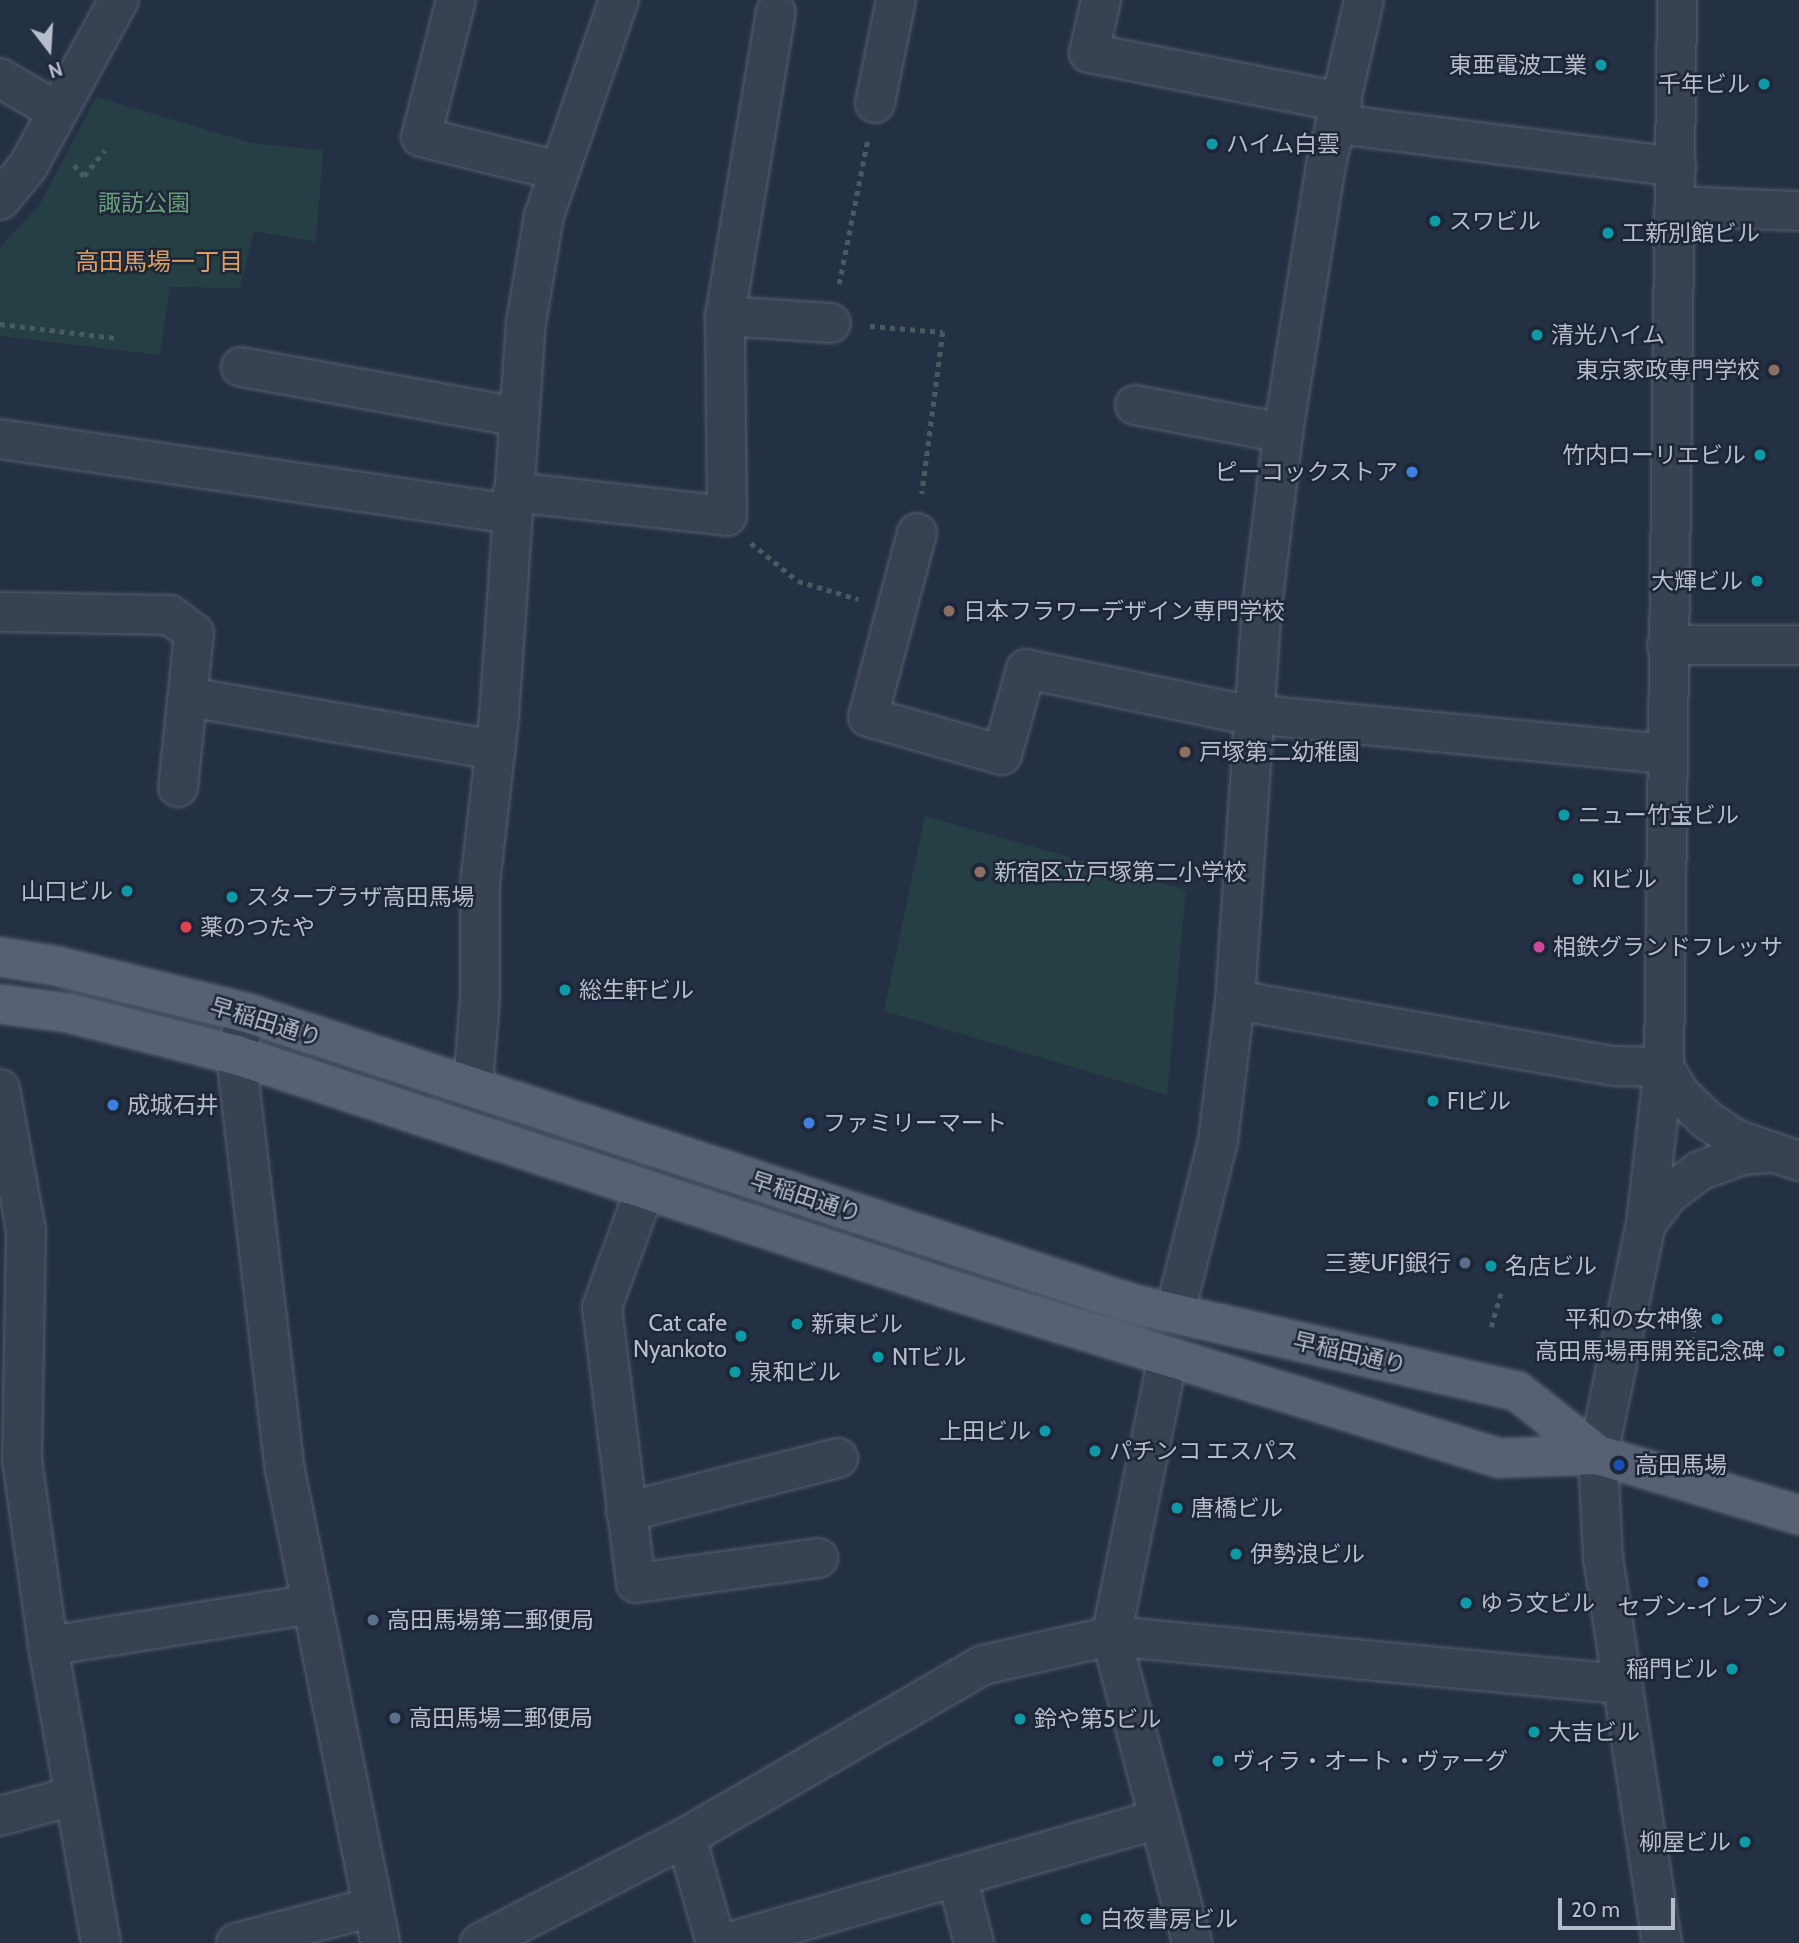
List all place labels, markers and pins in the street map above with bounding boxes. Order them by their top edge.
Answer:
place label: 東亜電波工業 [1449,51,1587,79]
marker: 東亜電波工業 [1593,57,1609,73]
place label: 千年ビル [1658,70,1750,98]
marker: 千年ビル [1756,76,1772,92]
place label: ハイム白雲 [1226,130,1341,158]
marker: ハイム白雲 [1204,136,1220,152]
place label: スワビル [1449,207,1541,235]
marker: スワビル [1427,213,1443,229]
place label: 工新別館ビル [1622,219,1760,247]
marker: 工新別館ビル [1600,225,1616,241]
place label: 清光ハイム [1551,321,1666,349]
marker: 清光ハイム [1529,327,1545,343]
place label: 東京家政専門学校 [1576,356,1760,384]
marker: 東京家政専門学校 [1766,362,1782,378]
place label: 竹内ローリエビル [1562,441,1746,469]
marker: 竹内ローリエビル [1752,447,1768,463]
place label: ピーコックストア [1214,458,1398,486]
marker: ピーコックストア [1404,464,1420,480]
place label: 大輝ビル [1651,567,1743,595]
marker: 大輝ビル [1749,573,1765,589]
place label: 日本フラワーデザイン専門学校 [963,597,1285,625]
marker: 日本フラワーデザイン専門学校 [941,603,957,619]
place label: 戸塚第二幼稚園 [1199,738,1360,766]
marker: 戸塚第二幼稚園 [1177,744,1193,760]
place label: ニュー竹宝ビル [1578,801,1739,829]
marker: ニュー竹宝ビル [1556,807,1572,823]
place label: 新宿区立戸塚第二小学校 [994,858,1247,886]
marker: 新宿区立戸塚第二小学校 [972,864,988,880]
place label: KIビル [1592,865,1657,893]
marker: KIビル [1570,871,1586,887]
place label: 山口ビル [21,877,113,905]
marker: 山口ビル [119,883,135,899]
place label: スタープラザ高田馬場 [246,883,476,911]
marker: スタープラザ高田馬場 [224,889,240,905]
place label: 薬のつたや [200,913,315,941]
marker: 薬のつたや [178,919,194,935]
place label: 相鉄グランドフレッサ [1553,933,1783,961]
marker: 相鉄グランドフレッサ [1531,939,1547,955]
place label: 総生軒ビル [579,976,694,1004]
marker: 総生軒ビル [557,982,573,998]
place label: FIビル [1447,1087,1511,1115]
place label: 成城石井 [127,1091,219,1119]
marker: FIビル [1425,1093,1441,1109]
marker: 成城石井 [105,1097,121,1113]
place label: ファミリーマート [823,1109,1007,1137]
marker: ファミリーマート [801,1115,817,1131]
place label: 三菱UFJ銀行 [1324,1249,1451,1277]
place label: 名店ビル [1505,1252,1597,1280]
marker: 三菱UFJ銀行 [1457,1255,1473,1271]
marker: 名店ビル [1483,1258,1499,1274]
place label: 平和の女神像 [1565,1305,1703,1333]
place label: Cat cafe Nyankoto [633,1309,727,1363]
place label: 新東ビル [811,1310,903,1338]
marker: 平和の女神像 [1709,1311,1725,1327]
marker: 新東ビル [789,1316,805,1332]
marker: Cat cafe Nyankoto [733,1328,749,1344]
place label: 高田馬場再開発記念碑 [1535,1337,1765,1365]
place label: NTビル [892,1343,966,1371]
marker: 高田馬場再開発記念碑 [1771,1343,1787,1359]
marker: NTビル [870,1349,886,1365]
place label: 泉和ビル [749,1358,841,1386]
marker: 泉和ビル [727,1364,743,1380]
place label: 上田ビル [939,1417,1031,1445]
marker: 上田ビル [1037,1423,1053,1439]
place label: パチンコ エスパス [1109,1437,1298,1465]
marker: パチンコ エスパス [1087,1443,1103,1459]
place label: 高田馬場 [1635,1451,1727,1479]
marker: 高田馬場 [1609,1455,1629,1475]
place label: 唐橋ビル [1191,1494,1283,1522]
marker: 唐橋ビル [1169,1500,1185,1516]
place label: 伊勢浪ビル [1250,1540,1365,1568]
marker: 伊勢浪ビル [1228,1546,1244,1562]
marker: セブン-イレブン [1695,1574,1711,1590]
place label: ゆう文ビル [1480,1589,1595,1617]
place label: セブン-イレブン [1618,1593,1788,1621]
marker: ゆう文ビル [1458,1595,1474,1611]
place label: 高田馬場第二郵便局 [387,1606,594,1634]
marker: 高田馬場第二郵便局 [365,1612,381,1628]
place label: 稲門ビル [1626,1655,1718,1683]
marker: 稲門ビル [1724,1661,1740,1677]
place label: 高田馬場二郵便局 [409,1704,593,1732]
place label: 鈴や第5ビル [1034,1705,1161,1733]
marker: 高田馬場二郵便局 [387,1710,403,1726]
marker: 鈴や第5ビル [1012,1711,1028,1727]
place label: 大吉ビル [1548,1718,1640,1746]
marker: 大吉ビル [1526,1724,1542,1740]
place label: ヴィラ・オート・ヴァーグ [1232,1747,1508,1775]
marker: ヴィラ・オート・ヴァーグ [1210,1753,1226,1769]
place label: 柳屋ビル [1639,1828,1731,1856]
marker: 柳屋ビル [1737,1834,1753,1850]
place label: 白夜書房ビル [1100,1905,1238,1933]
marker: 白夜書房ビル [1078,1911,1094,1927]

